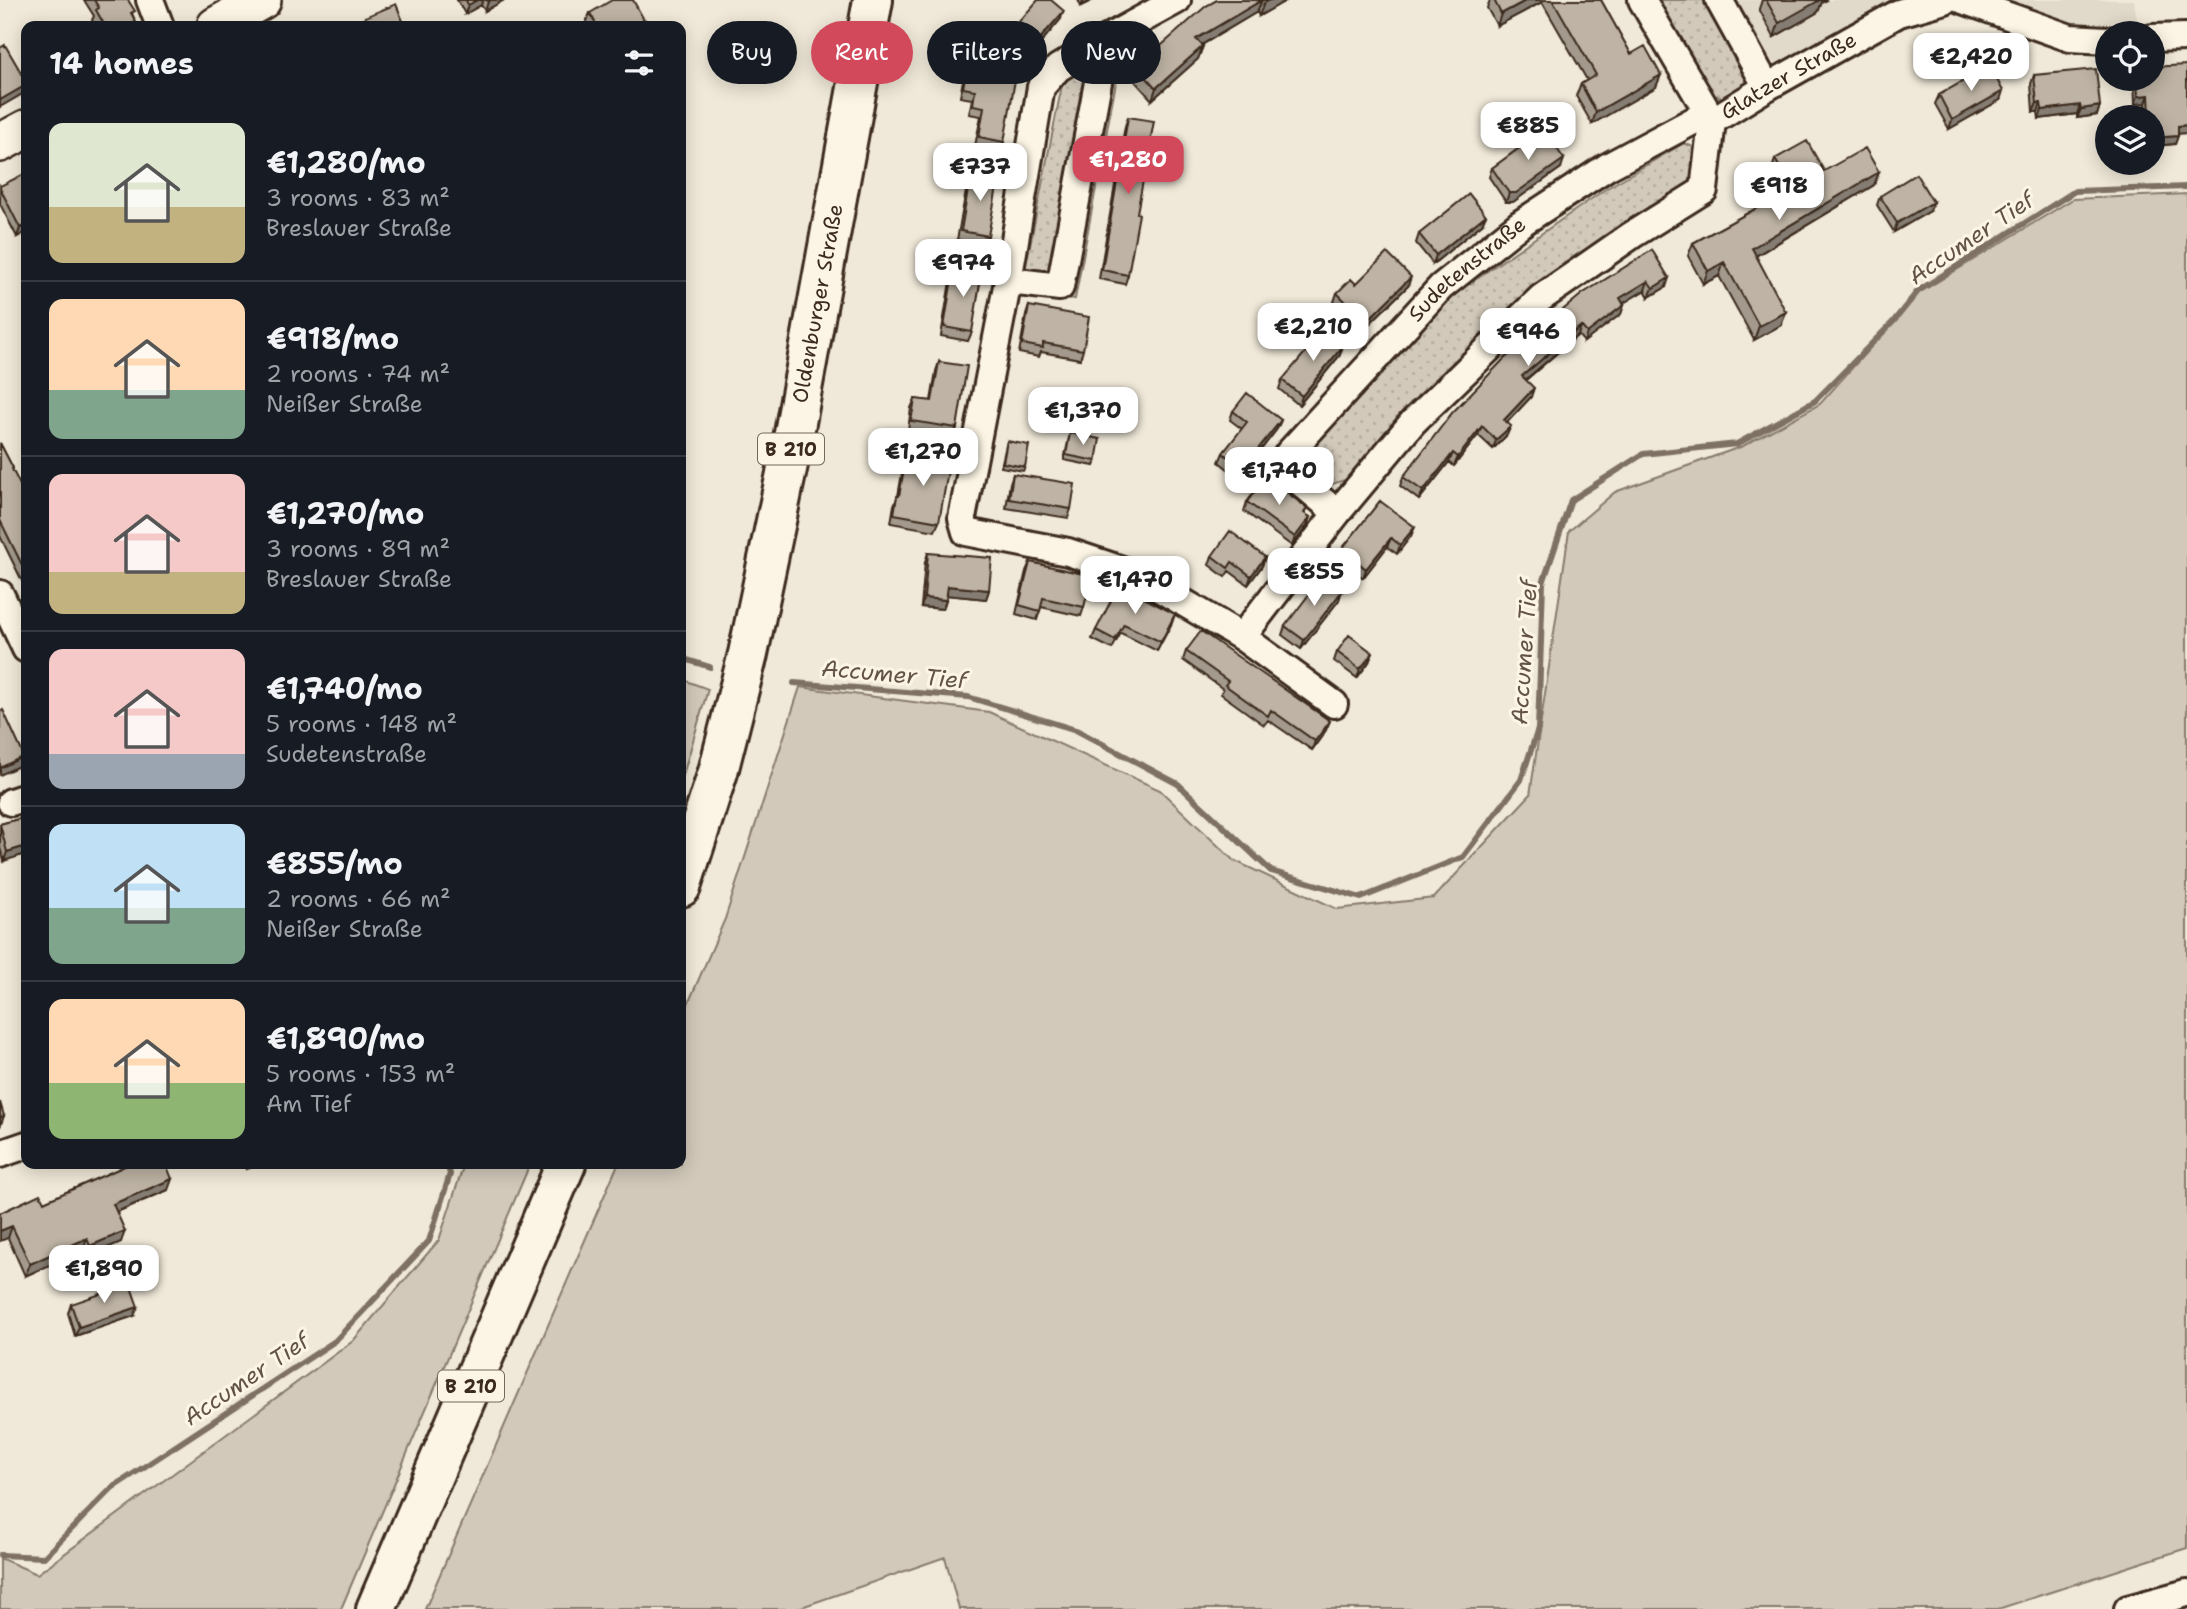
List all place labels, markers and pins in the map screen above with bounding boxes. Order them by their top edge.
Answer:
pin: €2,420 [1914,34,2028,93]
pin: €885 [1487,102,1569,162]
pin: €1,280 [1071,136,1185,196]
pin: €737 [939,144,1021,203]
pin: €918 [1738,162,1820,222]
pin: €974 [922,240,1004,299]
pin: €2,210 [1256,304,1370,363]
pin: €946 [1487,308,1569,368]
pin: €1,370 [1026,388,1140,447]
pin: €1,270 [866,428,980,488]
pin: €1,740 [1222,448,1336,507]
pin: €855 [1273,548,1355,608]
pin: €1,470 [1078,556,1192,616]
pin: €1,890 [47,1246,161,1305]

